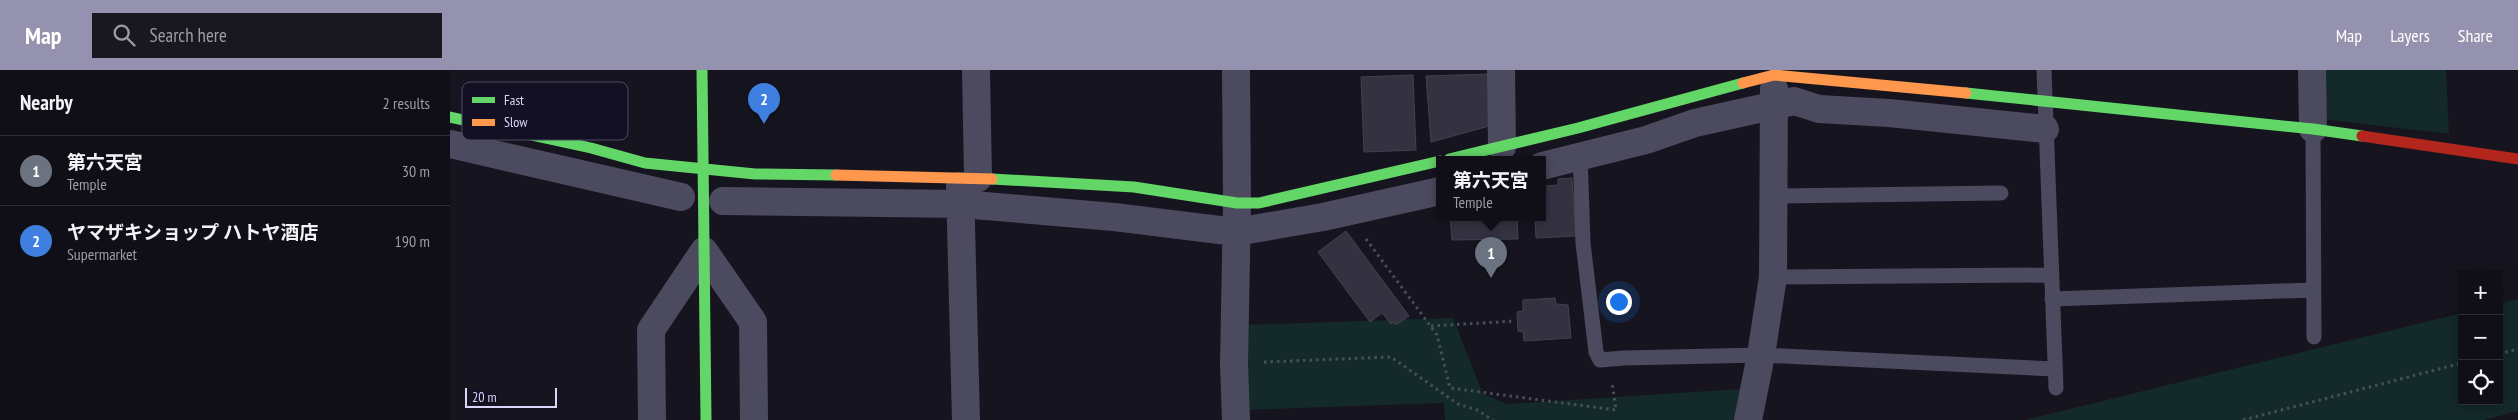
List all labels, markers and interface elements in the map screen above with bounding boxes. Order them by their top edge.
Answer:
search box [92,13,442,58]
text: Map [25,20,62,51]
icon: search [110,21,138,49]
text: Search here [150,23,227,47]
text: Map [2336,24,2362,47]
text: Layers [2390,24,2430,47]
text: Share [2458,24,2493,47]
legend [462,82,628,140]
pin: 2 [748,83,780,124]
text: Nearby [20,89,73,116]
text: Fast [504,91,524,109]
text: 2 results [383,93,430,113]
text: Slow [504,113,528,131]
text: 第六天宮 [67,150,143,174]
popup [1436,156,1546,221]
text: 1 [32,161,40,181]
text: 30 m [402,161,430,181]
text: 第六天宮 [1453,168,1529,192]
text: Temple [67,174,107,194]
text: Temple [1453,192,1493,212]
text: ヤマザキショップ ハトヤ酒店 [67,220,318,244]
text: 2 [32,231,40,251]
text: 190 m [395,231,430,251]
pin: 1 [1475,237,1507,278]
text: Supermarket [67,244,137,264]
map controls [2458,270,2503,405]
button: + [2458,270,2503,315]
your location [1606,289,1632,315]
button: − [2458,315,2503,360]
button: locate [2458,360,2503,405]
scale bar [465,385,558,408]
text: 20 m [472,388,497,406]

